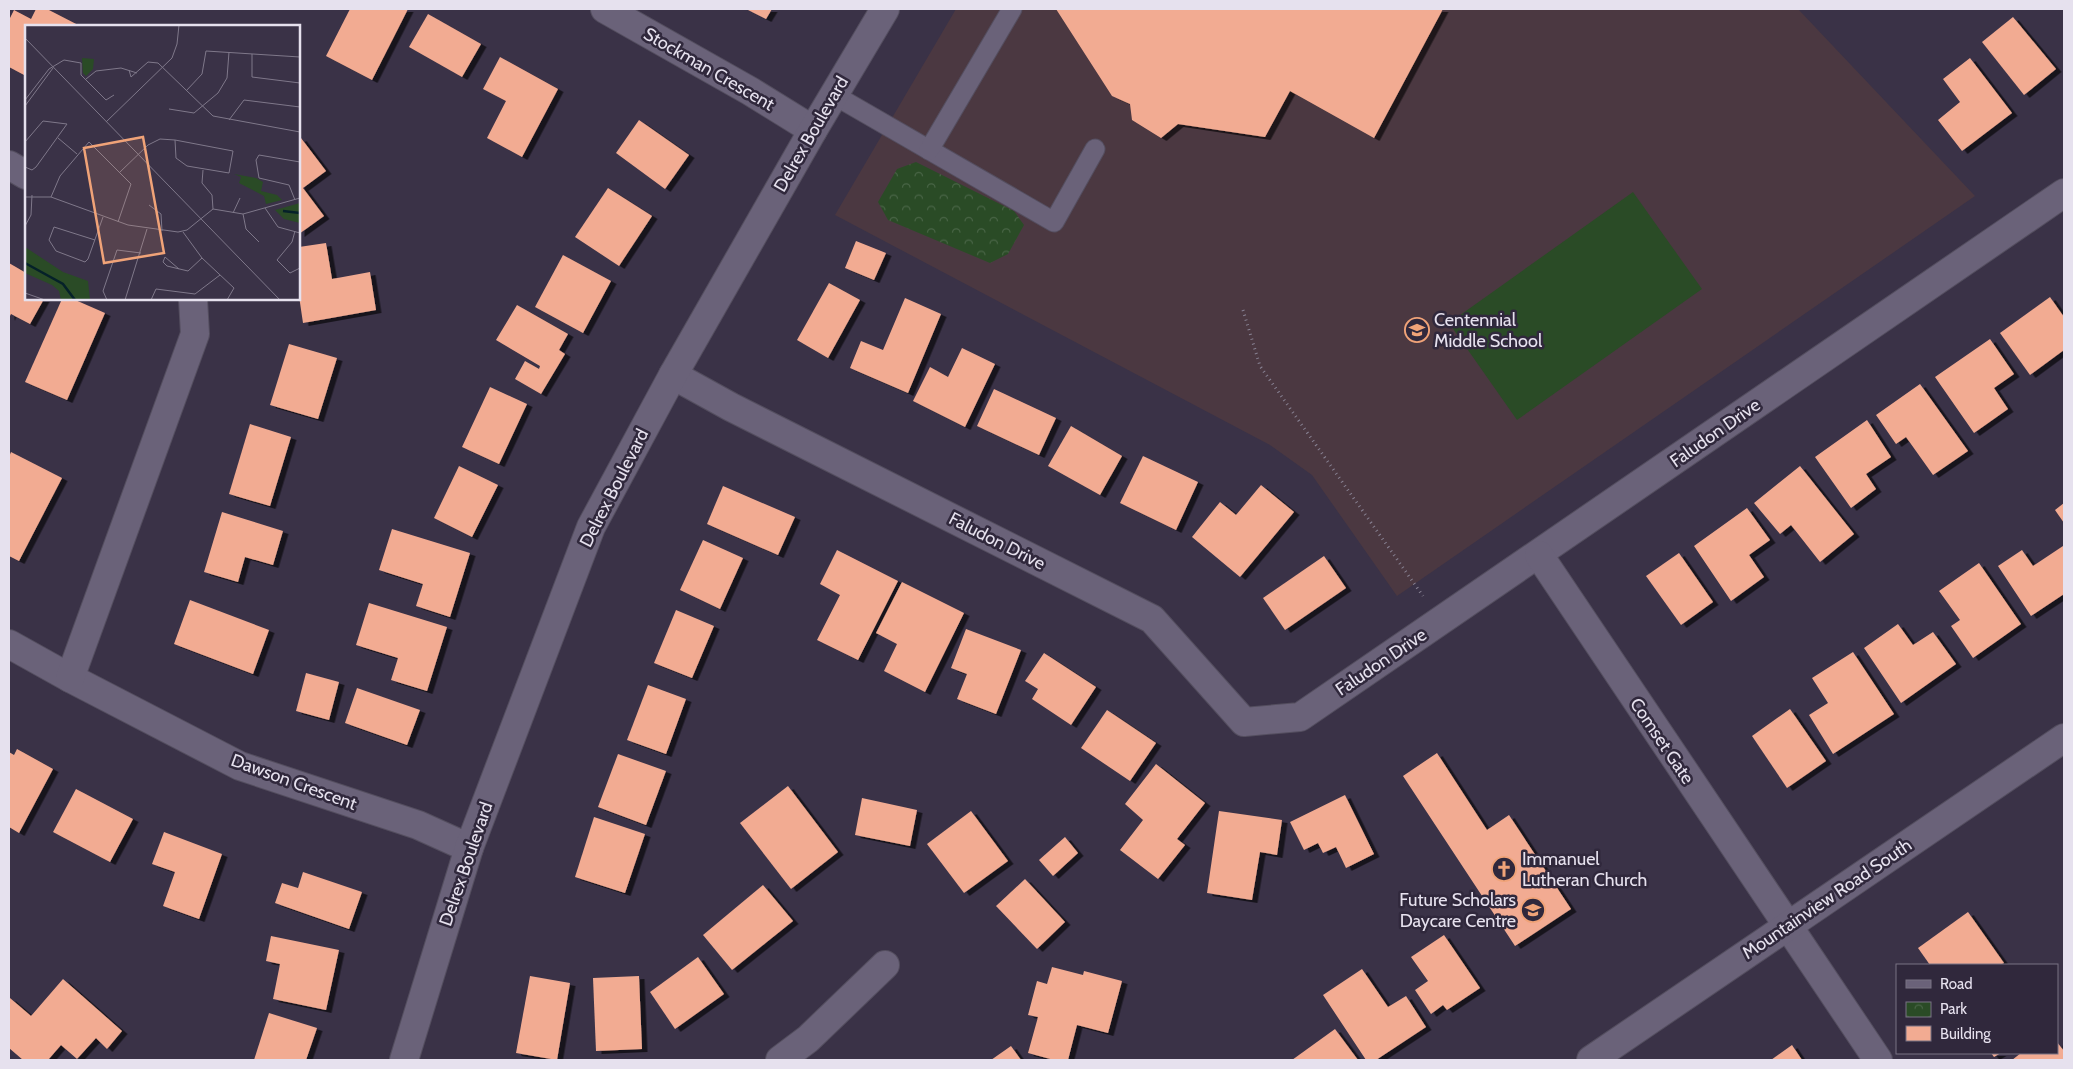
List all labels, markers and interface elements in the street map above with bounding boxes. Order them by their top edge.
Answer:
street label: Stockman Crescent [640,23,778,115]
inset map [25,25,300,300]
street label: Delrex Boulevard [769,72,853,196]
place label: Centennial Middle School [1434,309,1543,352]
school or university icon: Centennial Middle School [1404,317,1430,343]
street label: Faludon Drive [1666,394,1764,472]
street label: Delrex Boulevard [575,425,653,551]
street label: Faludon Drive [945,507,1049,575]
street label: Faludon Drive [1331,623,1431,701]
street label: Comset Gate [1625,694,1699,788]
street label: Dawson Crescent [228,749,360,815]
street label: Delrex Boulevard [434,799,498,929]
street label: Mountainview Road South [1738,834,1916,964]
place label: Immanuel Lutheran Church [1522,848,1647,891]
church icon: Immanuel Lutheran Church [1491,856,1517,882]
place label: Future Scholars Daycare Centre [1399,889,1516,932]
school or university icon: Future Scholars Daycare Centre [1520,897,1546,923]
legend [1896,964,2058,1054]
text: Road [1940,975,1973,993]
text: Park [1940,1000,1967,1018]
text: Building [1940,1025,1991,1043]

